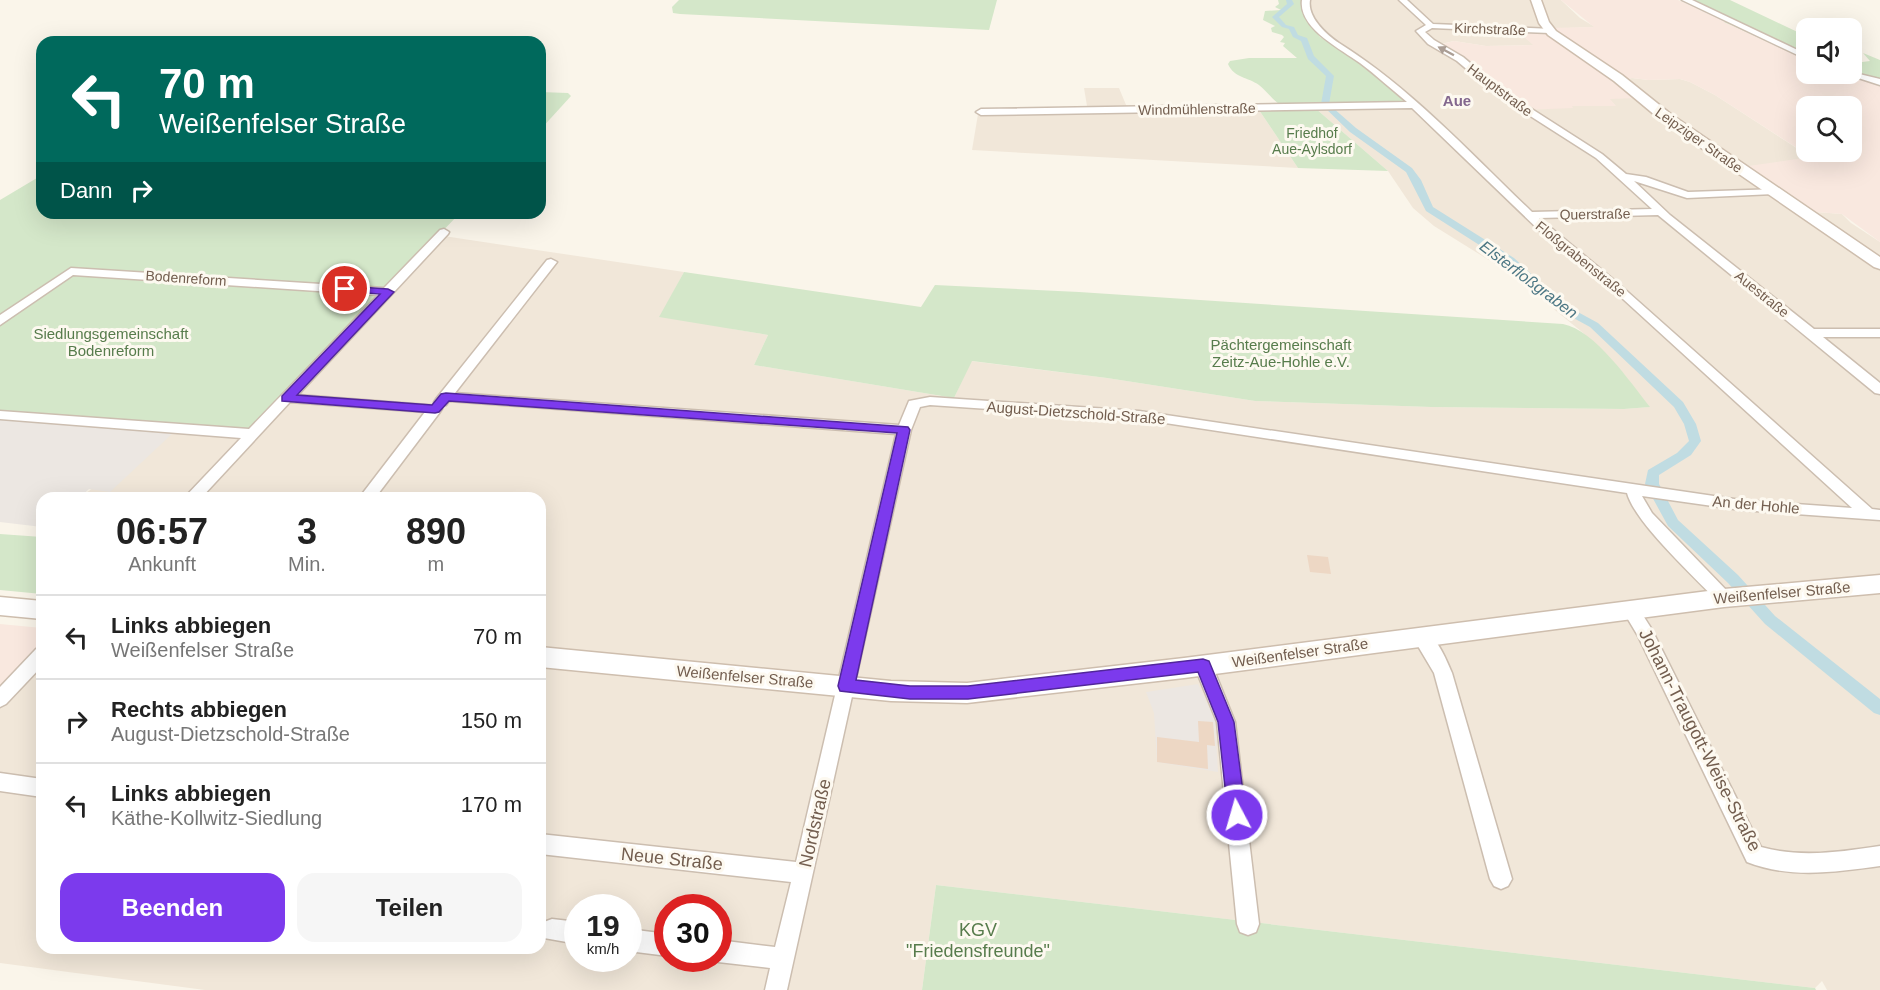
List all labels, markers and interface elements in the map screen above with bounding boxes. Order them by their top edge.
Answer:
map controls [1796,18,1862,162]
button: sound [1796,18,1862,84]
street label: Kirchstraße [1454,20,1526,38]
one-way arrow [1437,46,1454,56]
icon: left [60,60,138,138]
text: 70 m [159,60,255,107]
street label: Hauptstraße [1464,60,1536,120]
district label: Aue [1443,92,1471,109]
button: search [1796,96,1862,162]
street label: Windmühlenstraße [1138,100,1256,118]
street label: Leipziger Straße [1652,104,1746,176]
text: Weißenfelser Straße [159,109,406,139]
park label: Friedhof Aue-Aylsdorf [1272,125,1352,157]
icon: right [125,174,158,207]
text: Dann [60,178,113,203]
street label: Querstraße [1559,205,1631,223]
street label: Floßgrabenstraße [1533,218,1629,300]
water label: Elsterfloßgraben [1477,237,1581,322]
pin [319,263,370,314]
street label: Bodenreform [145,267,227,289]
street label: Auestraße [1732,267,1792,321]
icon: arrive [328,272,361,305]
park label: Siedlungsgemeinschaft Bodenreform [33,325,189,359]
park label: Pächtergemeinschaft Zeitz-Aue-Hohle e.V. [1211,336,1352,370]
street label: August-Dietzschold-Straße [986,398,1166,427]
street label: An der Hohle [1712,492,1800,517]
text: 06:57 [116,511,208,552]
text: 3 [297,511,317,552]
text: 890 [406,511,466,552]
text: Ankunft [128,553,196,575]
text: Min. [288,553,326,575]
text: m [428,553,444,575]
street label: Weißenfelser Straße [1713,578,1851,607]
text: Links abbiegen [111,613,271,638]
icon: left [60,621,93,654]
text: 70 m [473,624,522,649]
street label: Johann-Traugott-Weise-Straße [1635,625,1765,855]
street label: Weißenfelser Straße [1231,635,1369,670]
text: Weißenfelser Straße [111,639,294,661]
street label: Weißenfelser Straße [676,662,814,691]
text: Rechts abbiegen [111,697,287,722]
icon: right [60,705,93,738]
text: 150 m [461,708,522,733]
text: August-Dietzschold-Straße [111,723,350,745]
street label: Nordstraße [795,777,835,869]
text: Links abbiegen [111,781,271,806]
position arrow [1205,783,1269,847]
icon: left [60,789,93,822]
text: 170 m [461,792,522,817]
text: Käthe-Kollwitz-Siedlung [111,807,322,829]
street label: Neue Straße [620,844,724,874]
button: Beenden [60,873,285,942]
button: Teilen [297,873,522,942]
speed limit sign: 30 [654,894,732,972]
text: 19 [586,909,620,942]
park label: KGV "Friedensfreunde" [906,920,1050,961]
text: km/h [587,940,619,957]

